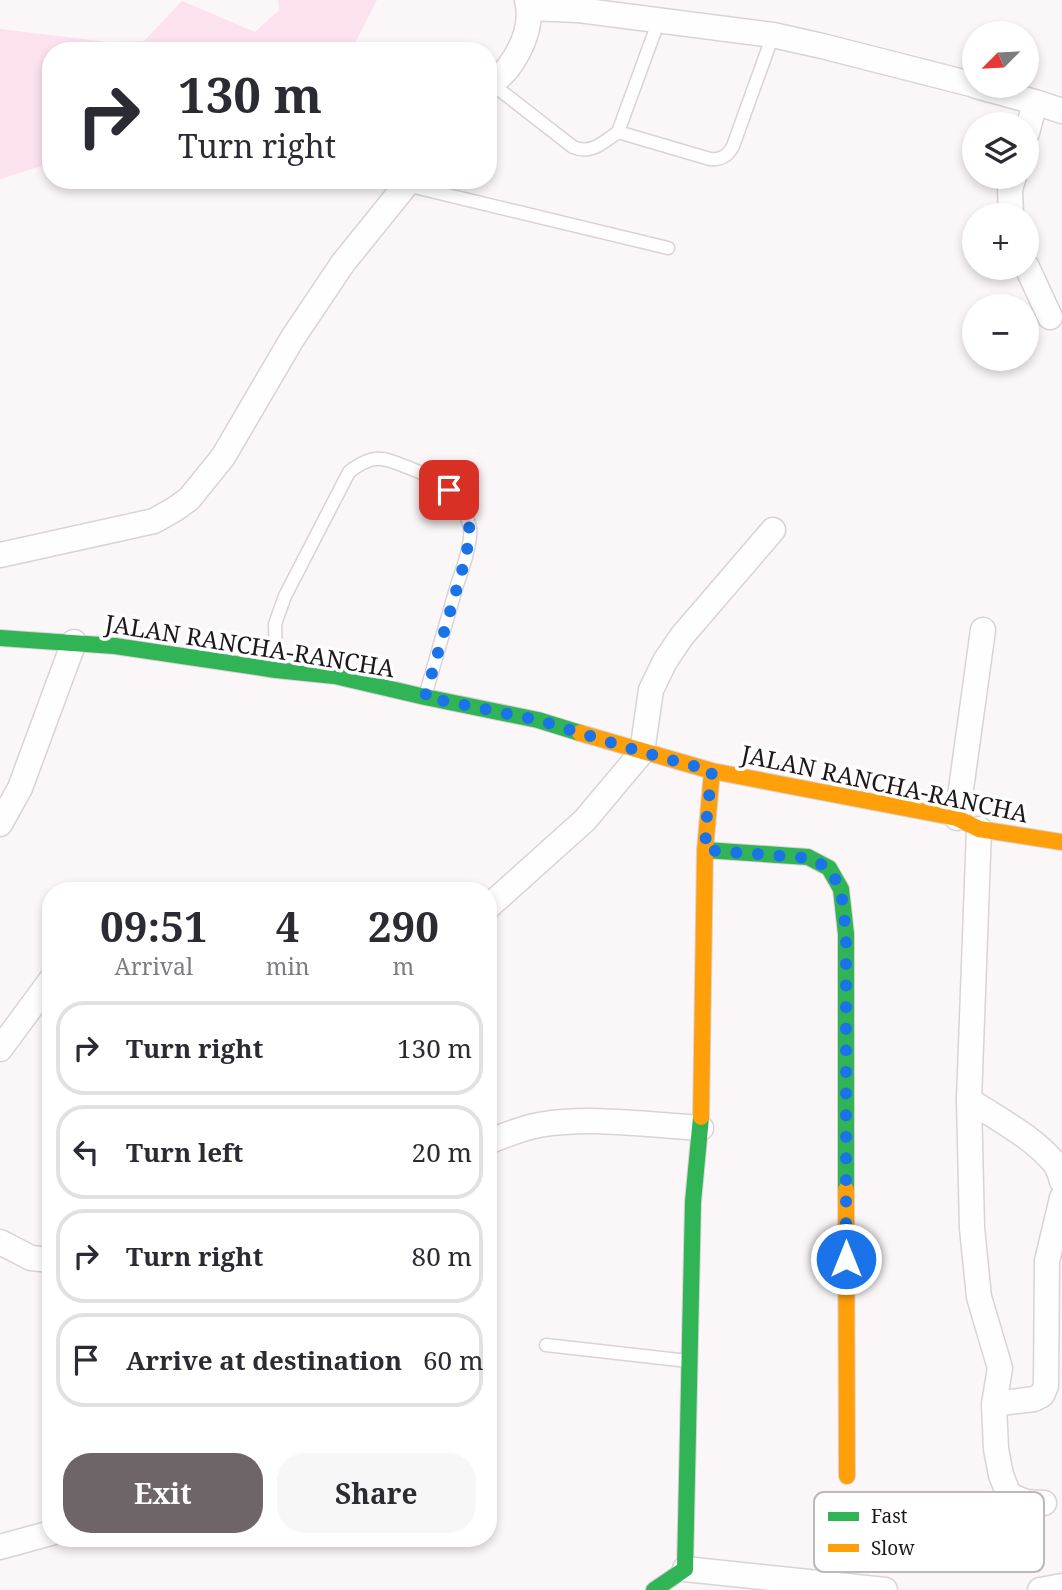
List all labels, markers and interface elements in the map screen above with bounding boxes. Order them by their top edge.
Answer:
north arrow [962,21,1040,98]
map controls [962,21,1039,371]
text: 130 m [178,61,322,127]
icon: right [63,70,154,161]
button: layers [962,112,1039,189]
text: Turn right [178,124,336,167]
button: + [962,203,1039,280]
button: − [962,294,1039,371]
pin [419,460,479,520]
icon: arrive [430,471,468,509]
street label: JALAN RANCHA-RANCHA [102,606,397,684]
street label: JALAN RANCHA-RANCHA [737,736,1032,830]
text: 09:51 [100,897,208,954]
text: 4 [276,897,300,954]
text: 290 [368,897,439,954]
text: Arrival [115,950,193,982]
text: min [266,950,310,982]
text: m [392,950,414,982]
icon: right [67,1029,105,1067]
text: Turn right [126,1030,263,1066]
text: 130 m [397,1030,472,1066]
icon: left [67,1133,105,1171]
text: Turn left [126,1134,243,1170]
text: 20 m [412,1134,472,1170]
position arrow [809,1222,883,1296]
icon: right [67,1237,105,1275]
text: Turn right [126,1238,263,1274]
text: 80 m [412,1238,472,1274]
icon: arrive [67,1341,105,1379]
text: Arrive at destination [126,1342,402,1378]
text: 60 m [423,1342,483,1378]
button: Exit [63,1453,263,1533]
button: Share [277,1453,476,1533]
legend [814,1492,1044,1572]
text: Fast [871,1503,908,1529]
text: Slow [871,1535,915,1561]

